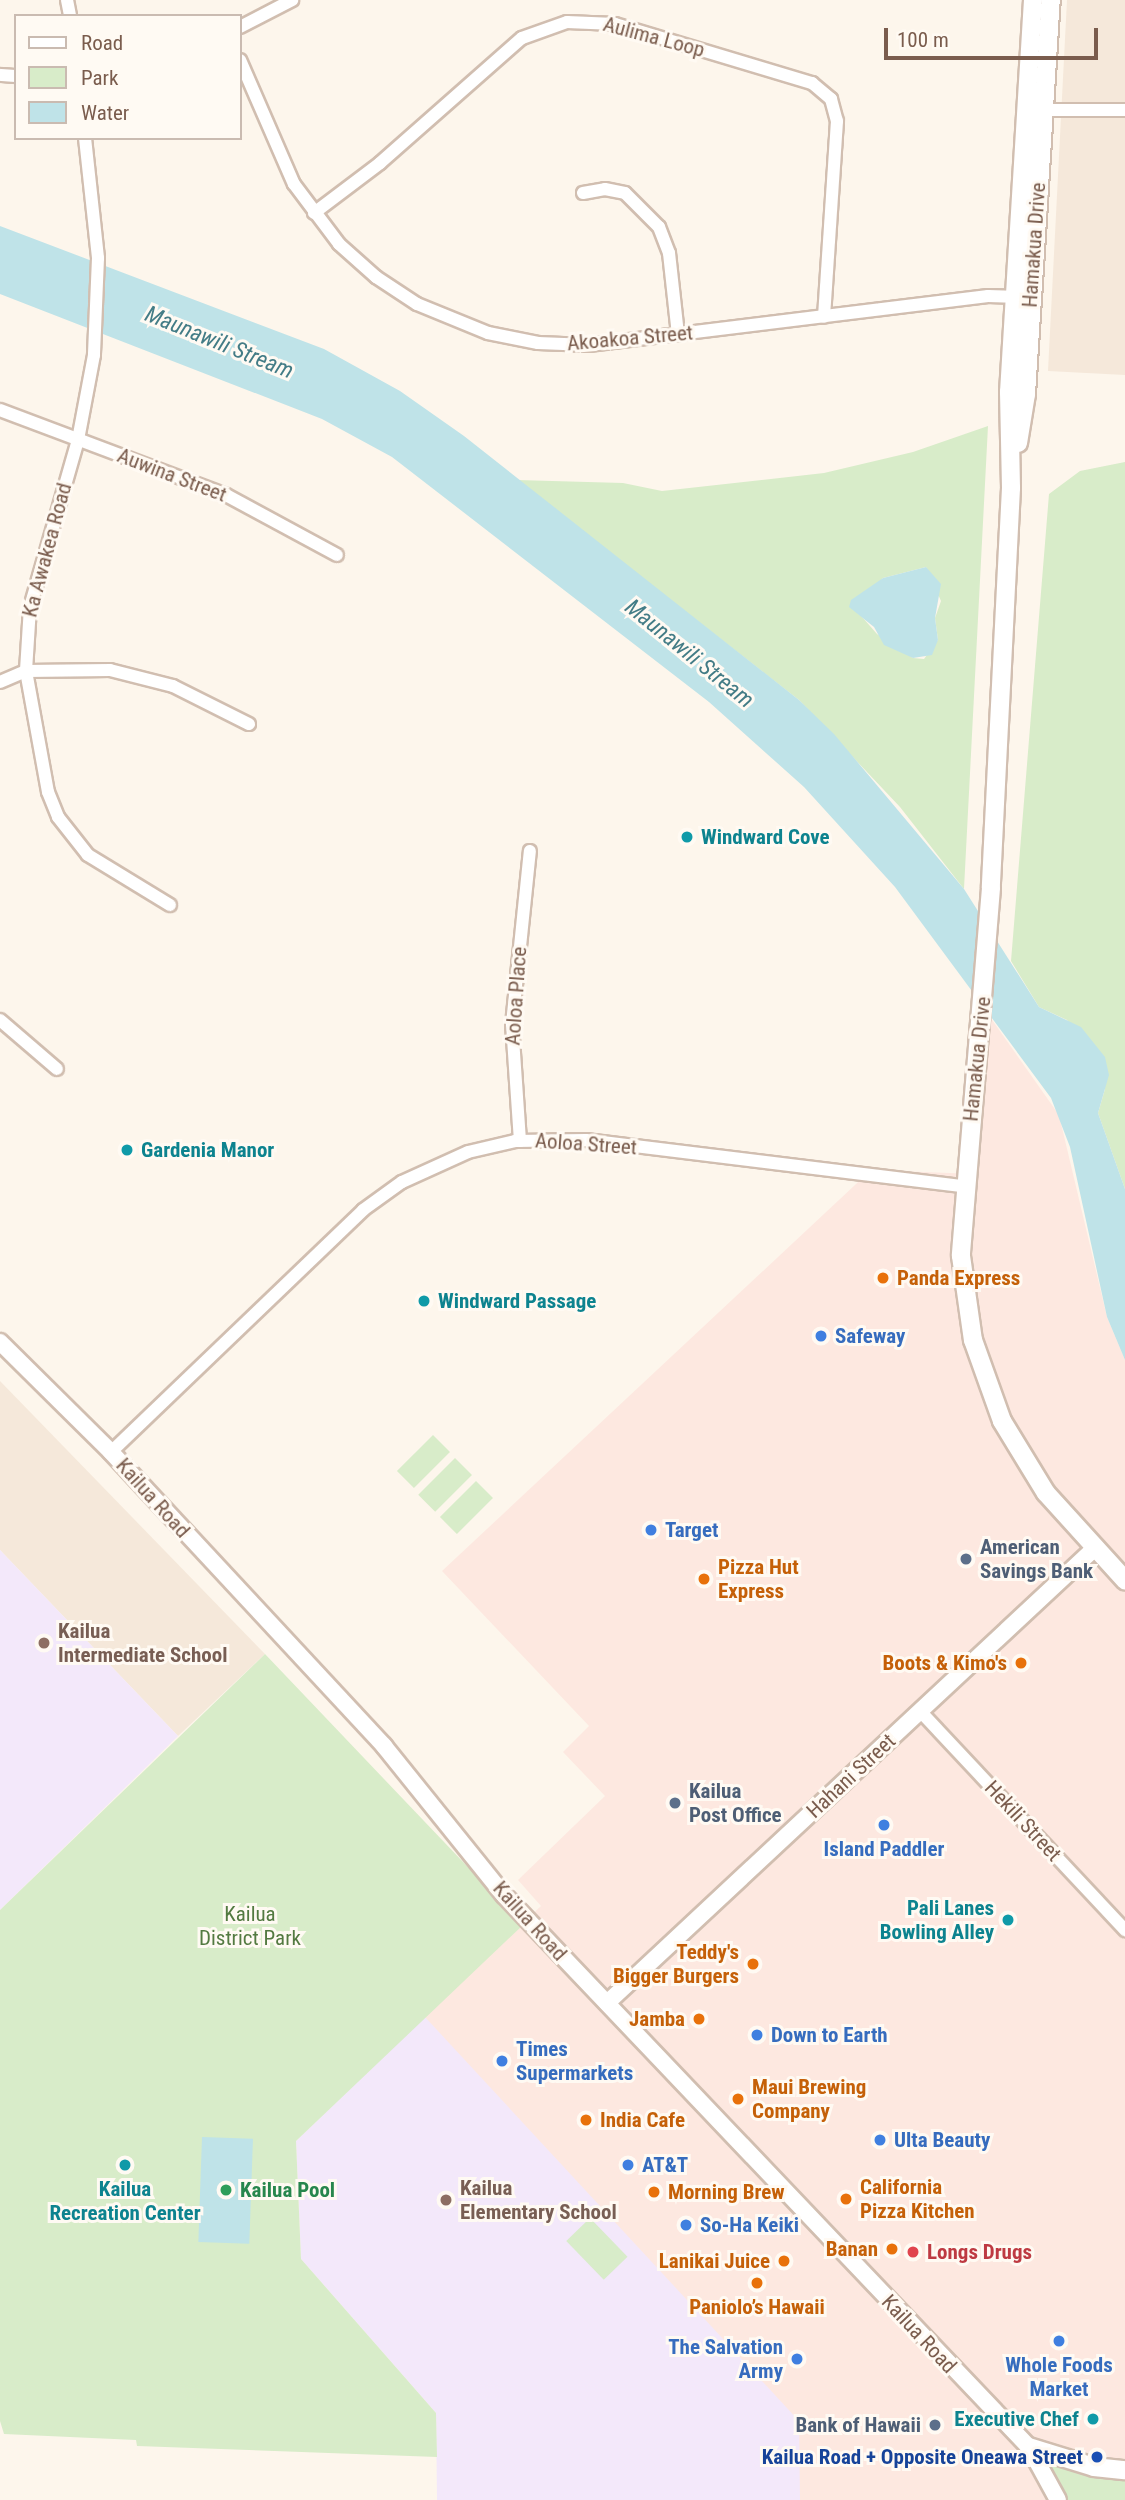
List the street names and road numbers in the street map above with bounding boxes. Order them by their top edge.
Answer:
street label: Aulima Loop [601,11,707,63]
street label: Hamakua Drive [1017,182,1051,308]
street label: Akoakoa Street [566,320,694,356]
street label: Auwina Street [114,443,230,507]
street label: Ka Awakea Road [17,480,77,620]
street label: Aoloa Place [500,946,532,1046]
street label: Hamakua Drive [958,995,996,1123]
street label: Aoloa Street [534,1128,638,1160]
street label: Kailua Road [111,1453,195,1543]
street label: Hahani Street [801,1728,901,1824]
street label: Hekili Street [979,1776,1067,1866]
street label: Kailua Road [488,1876,572,1966]
street label: Kailua Road [876,2289,962,2379]

